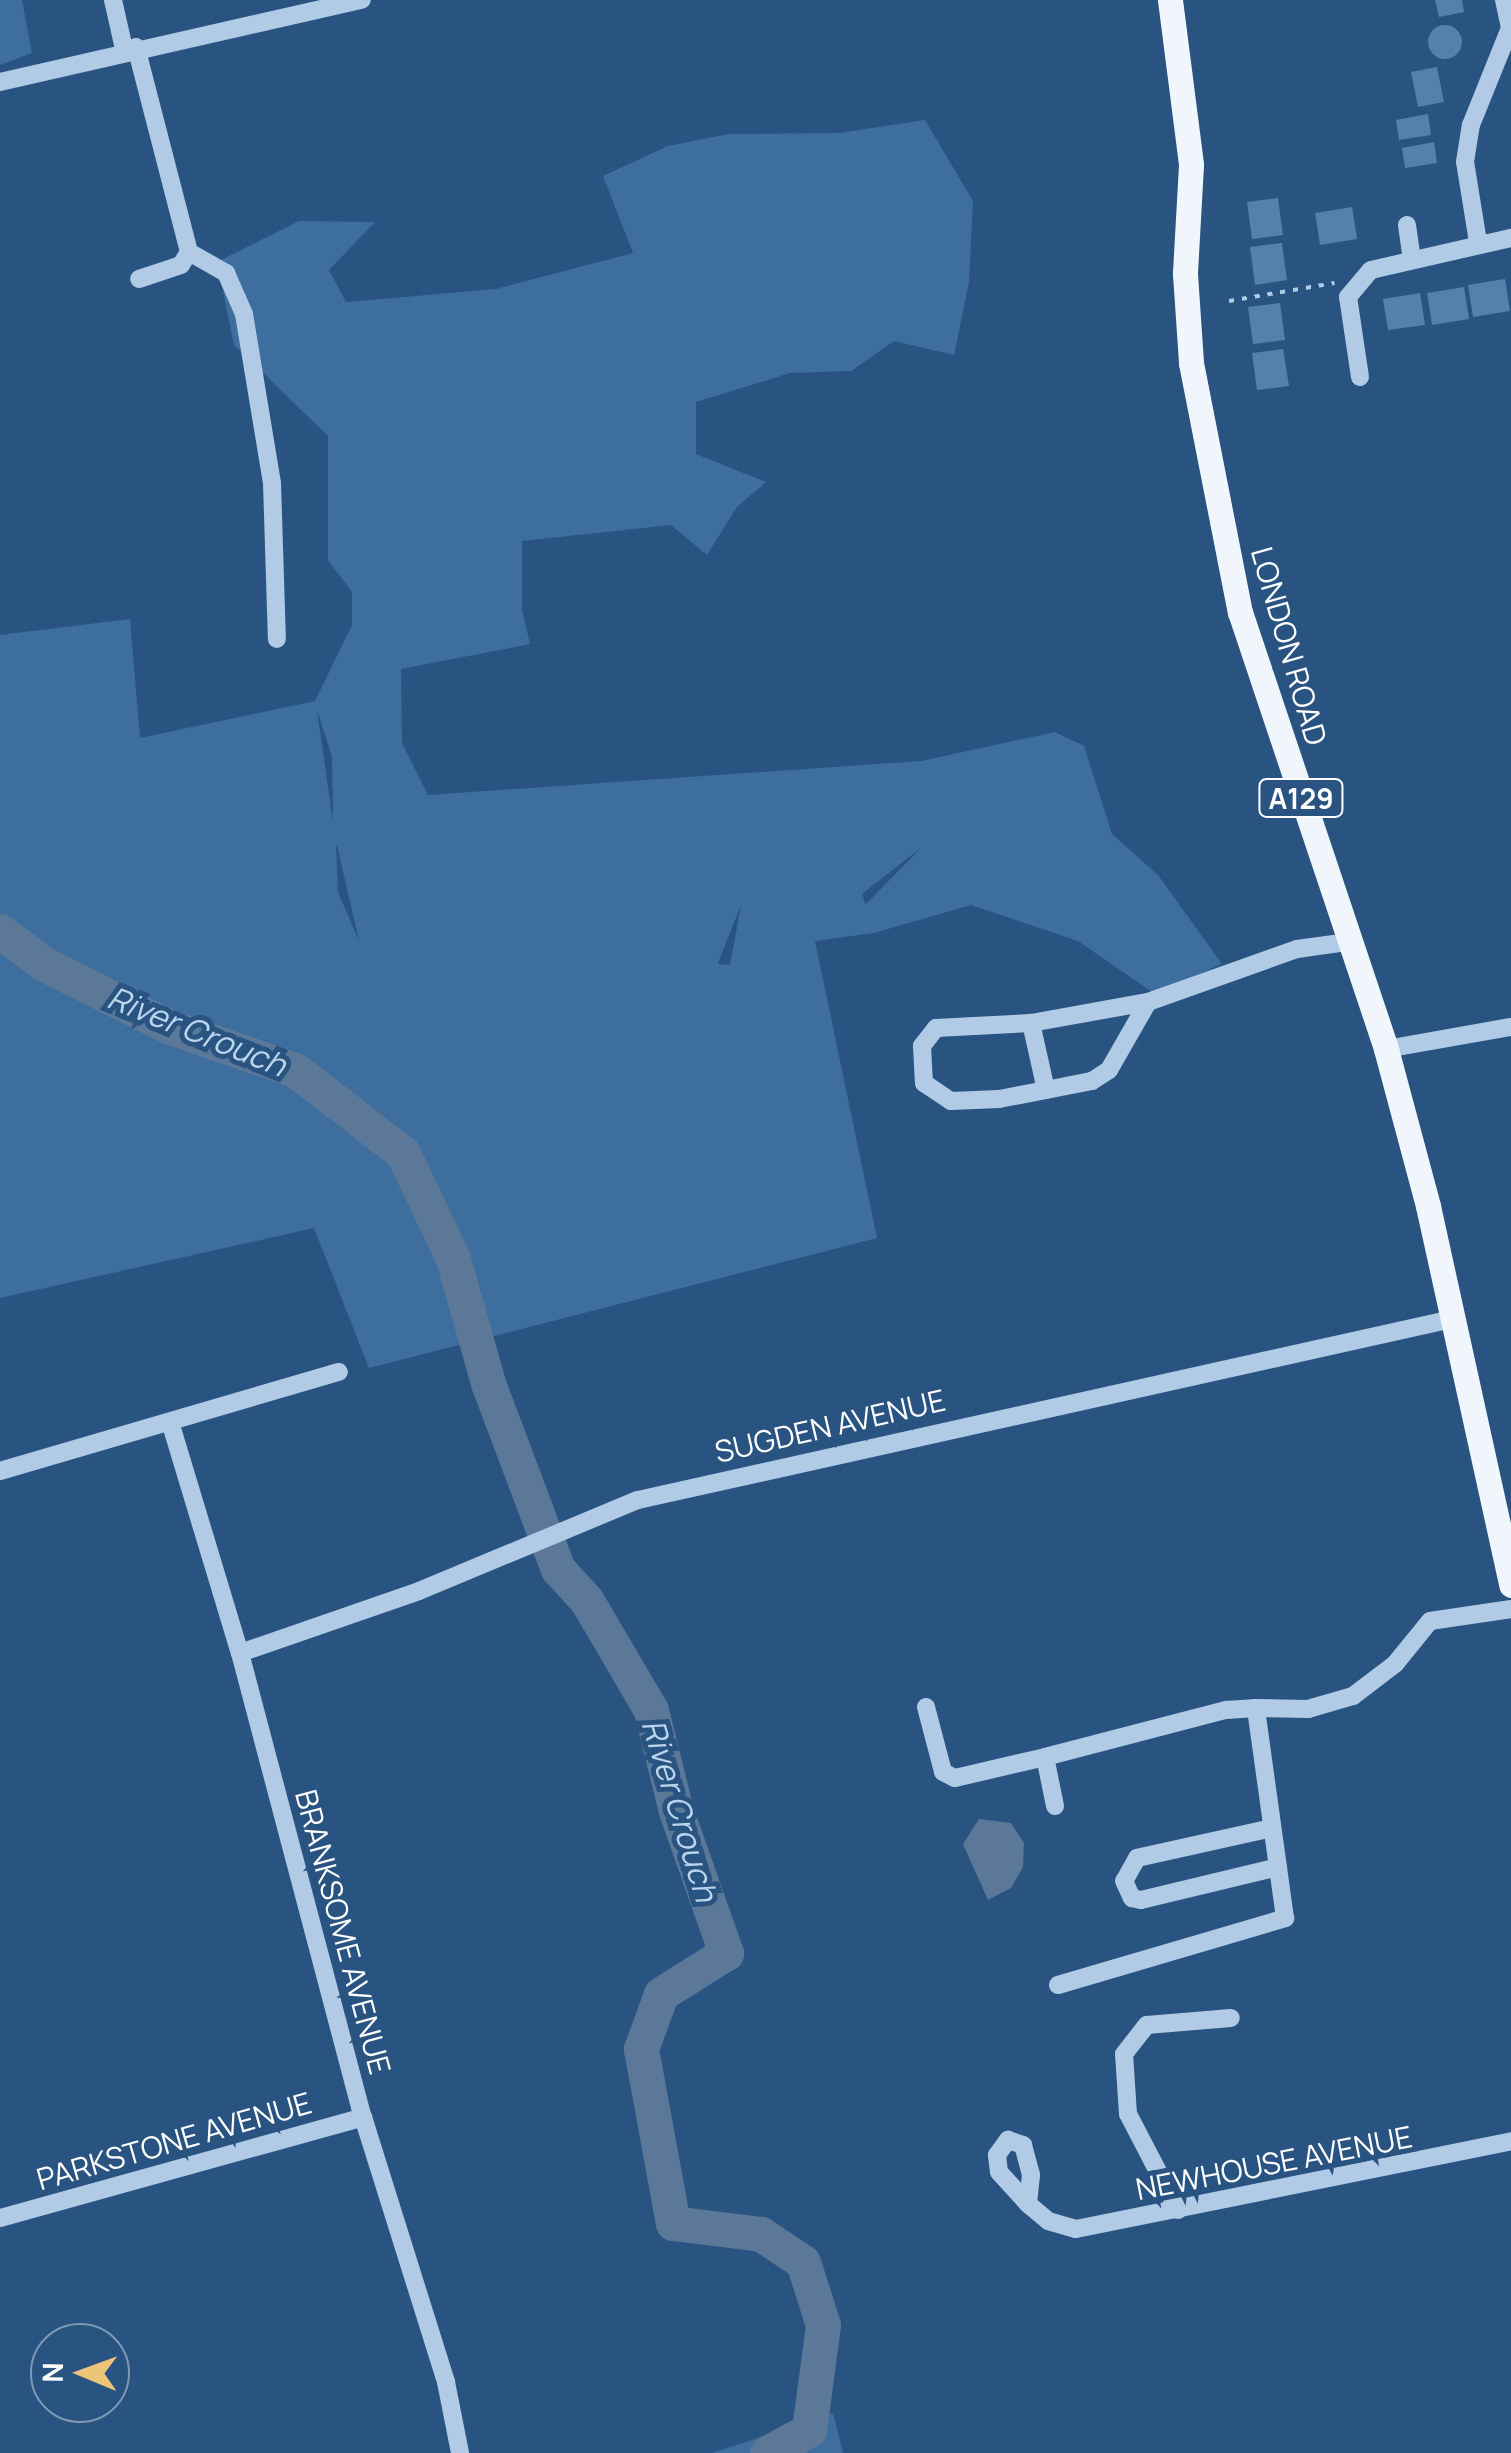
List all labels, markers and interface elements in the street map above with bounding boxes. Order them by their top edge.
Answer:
street label: LONDON ROAD [1244,543,1334,749]
road number: A129 [1256,775,1346,821]
water label: River Crouch [102,978,292,1084]
street label: SUGDEN AVENUE [711,1382,949,1470]
water label: River Crouch [634,1714,726,1906]
street label: BRANKSOME AVENUE [288,1786,398,2078]
street label: PARKSTONE AVENUE [33,2085,315,2197]
street label: NEWHOUSE AVENUE [1133,2119,1415,2207]
north arrow [30,2323,130,2423]
text: N [33,2362,71,2383]

